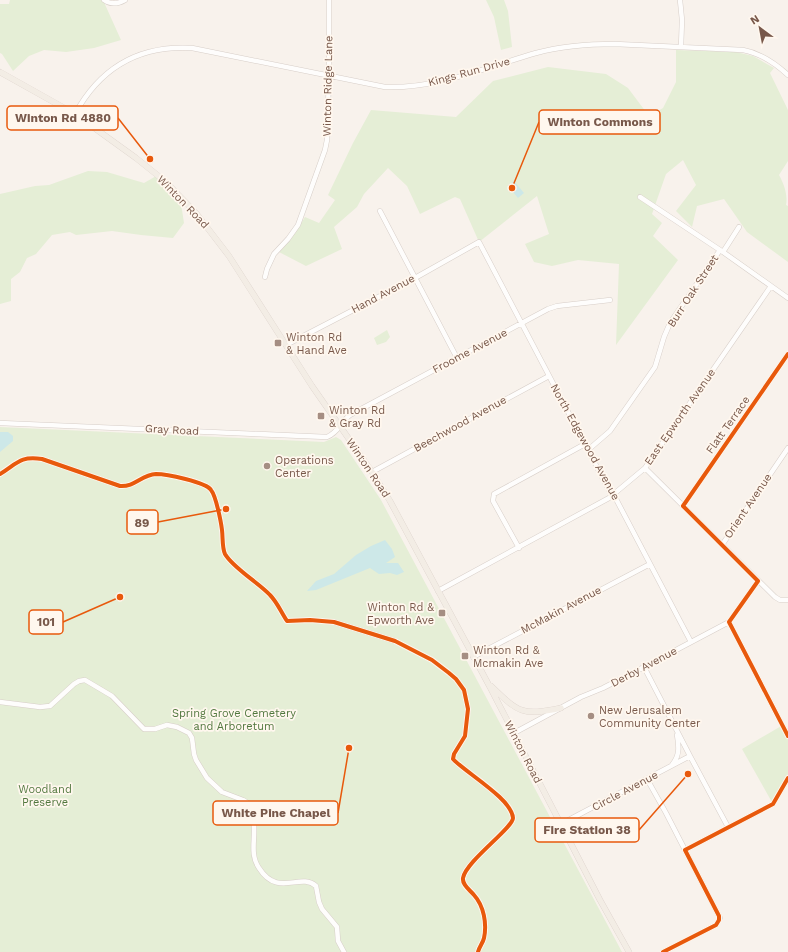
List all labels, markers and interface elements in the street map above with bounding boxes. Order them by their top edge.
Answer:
north arrow [740,8,780,48]
text: N [748,12,762,28]
street label: Winton Ridge Lane [321,35,335,137]
street label: Kings Run Drive [427,55,511,89]
callout: Winton Rd 4880 [7,106,118,130]
callout: Winton Commons [539,110,660,134]
text: Winton Rd 4880 [15,111,111,125]
text: Winton Commons [547,115,653,129]
street label: Winton Road [154,173,212,231]
street label: Burr Oak Street [665,252,721,330]
street label: Hand Avenue [349,272,417,316]
street label: Froome Avenue [430,326,510,376]
place label: Winton Rd & Hand Ave [286,331,347,357]
marker: Winton Rd & Hand Ave [273,338,283,348]
street label: East Epworth Avenue [642,366,718,468]
street label: North Edgewood Avenue [548,382,622,502]
street label: Beechwood Avenue [411,393,509,455]
street label: Flatt Terrace [703,394,753,456]
place label: Winton Rd & Gray Rd [329,404,385,430]
marker: Winton Rd & Gray Rd [316,411,326,421]
street label: Gray Road [145,422,199,438]
street label: Winton Road [343,436,393,500]
place label: Operations Center [275,454,334,480]
marker: Operations Center [262,461,272,471]
street label: Orient Avenue [722,471,774,541]
callout: 89 [127,510,158,534]
text: 89 [135,516,149,530]
street label: McMakin Avenue [519,583,603,637]
place label: Winton Rd & Epworth Ave [367,601,434,627]
marker: Winton Rd & Epworth Ave [437,608,447,618]
callout: 101 [29,610,63,634]
text: 101 [37,615,55,629]
place label: Winton Rd & Mcmakin Ave [473,644,543,670]
street label: Derby Avenue [609,644,679,690]
marker: Winton Rd & Mcmakin Ave [460,651,470,661]
place label: New Jerusalem Community Center [599,704,701,730]
park label: Spring Grove Cemetery and Arboretum [172,707,296,733]
marker: New Jerusalem Community Center [586,711,596,721]
street label: Winton Road [502,718,544,786]
street label: Circle Avenue [590,768,660,814]
park label: Woodland Preserve [18,783,72,809]
callout: White Pine Chapel [213,801,338,825]
text: White Pine Chapel [222,806,330,820]
callout: Fire Station 38 [535,818,639,842]
text: Fire Station 38 [543,823,631,837]

